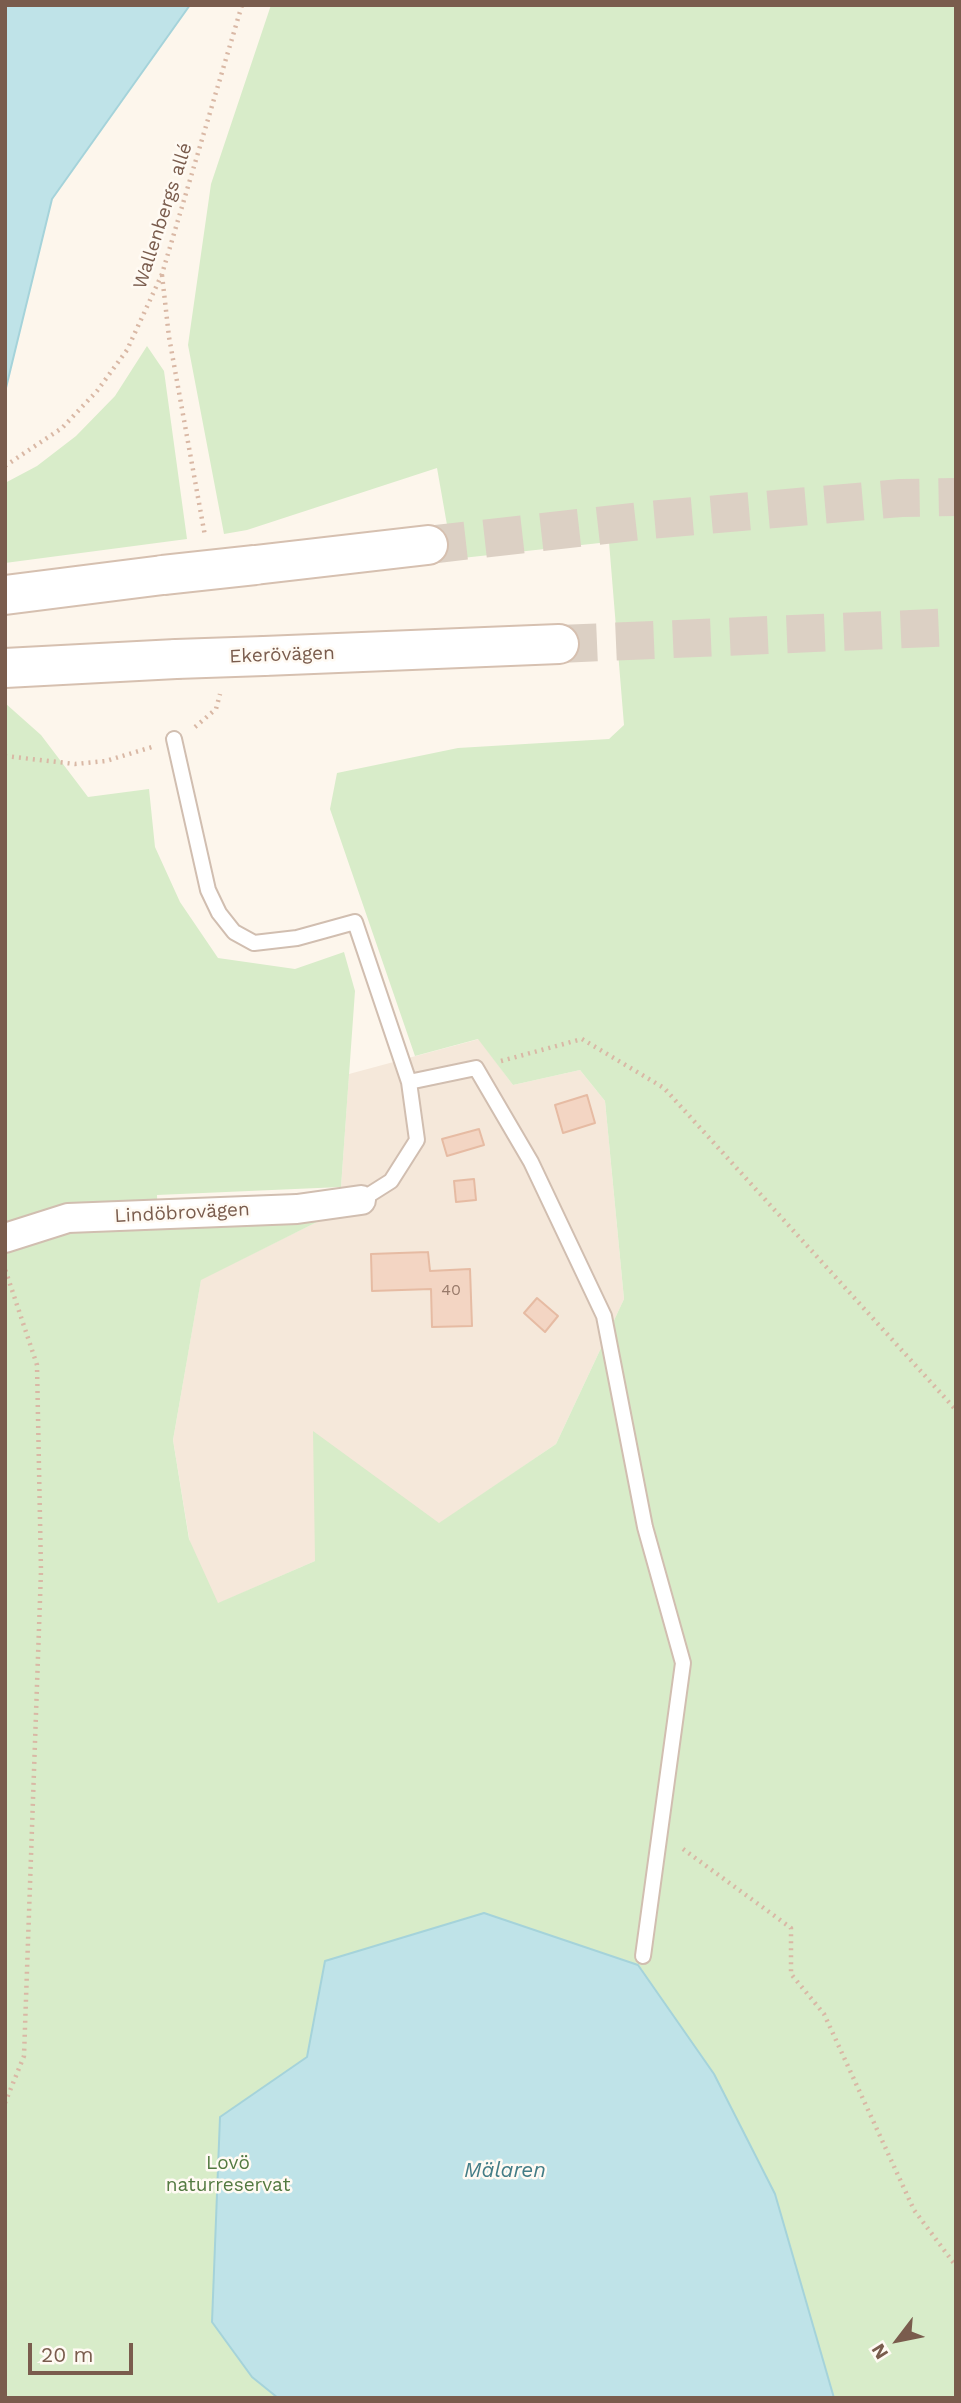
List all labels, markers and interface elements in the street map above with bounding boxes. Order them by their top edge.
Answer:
street label: Wallenbergs allé [129,140,197,292]
street label: Ekerövägen [229,642,335,668]
street label: Lindöbrovägen [114,1198,250,1228]
house number: 40 [441,1280,461,1300]
park label: Lovö naturreservat [166,2152,290,2196]
water label: Mälaren [464,2158,546,2184]
north arrow [863,2305,933,2375]
scale bar [32,2330,136,2374]
text: N [866,2339,893,2363]
text: 20 m [41,2342,93,2367]

